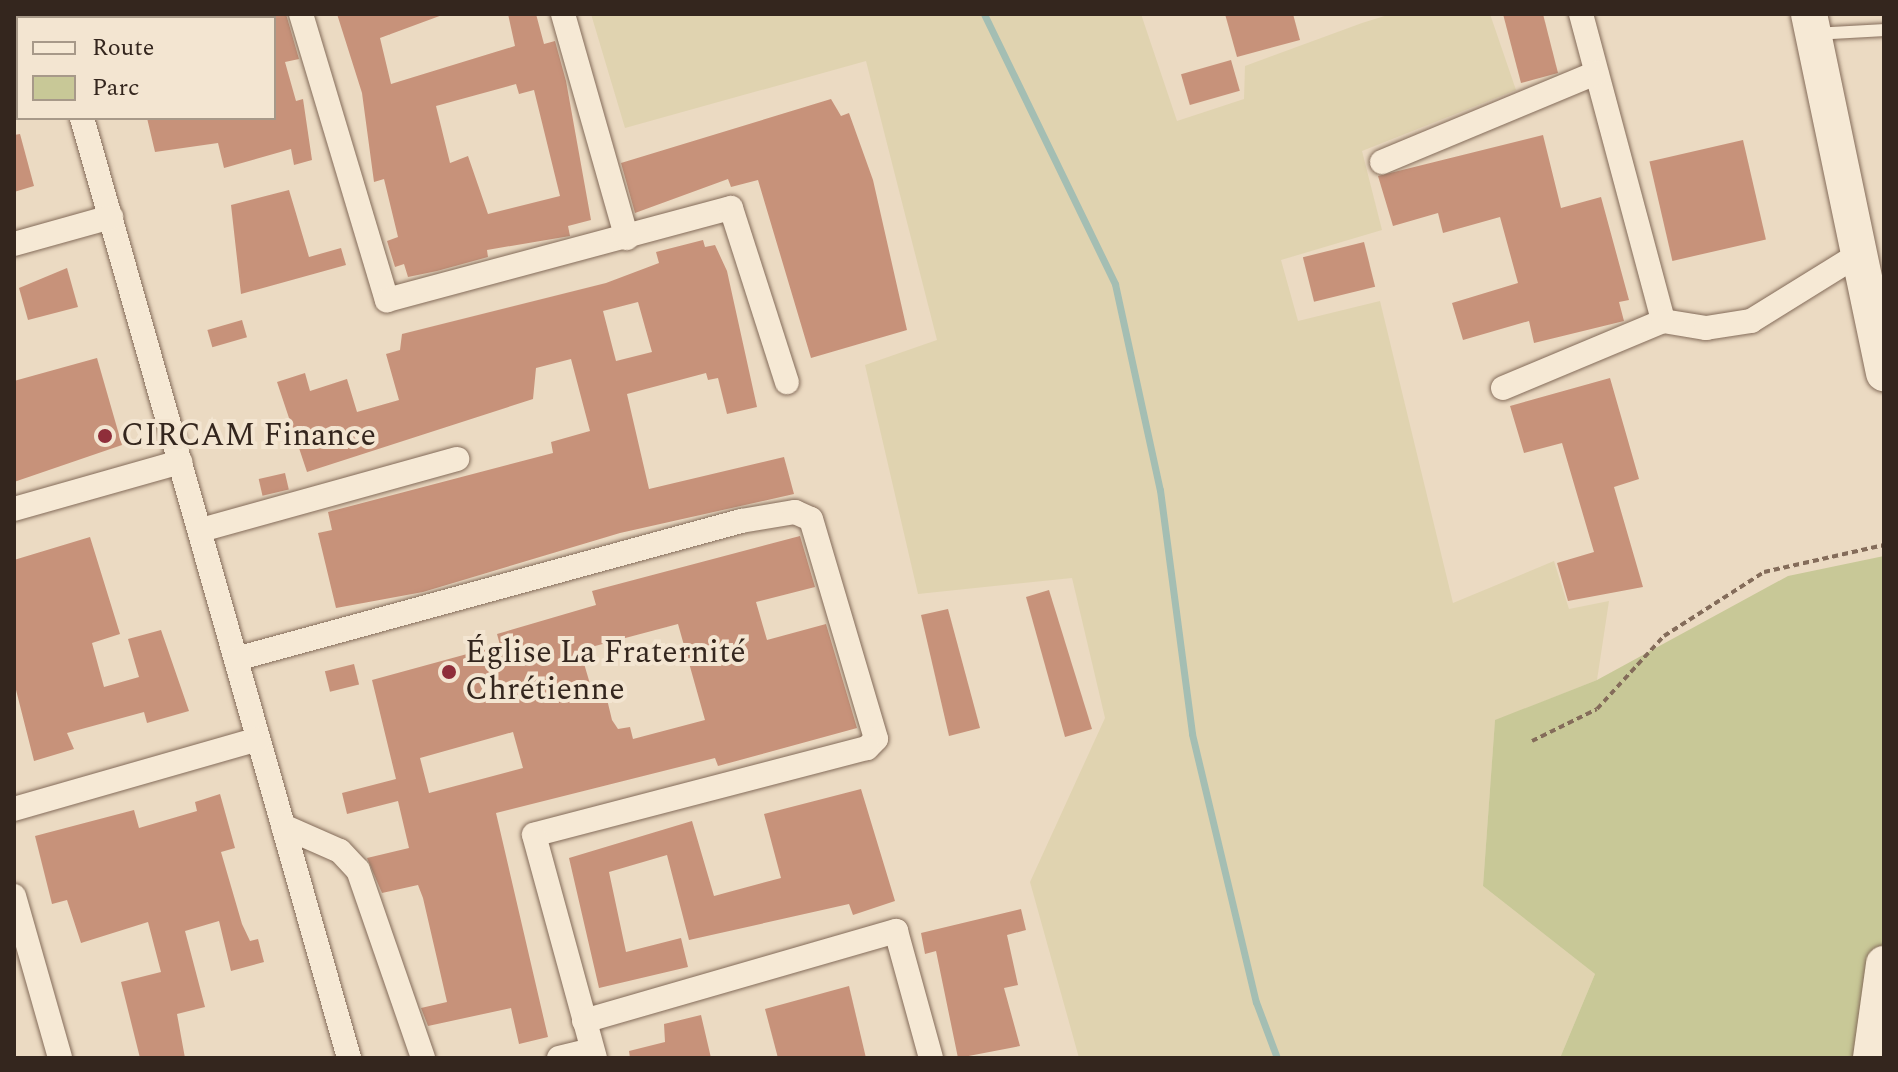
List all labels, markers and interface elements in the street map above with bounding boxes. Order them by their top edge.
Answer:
legend [16,16,276,120]
text: Route [92,30,154,66]
text: Parc [92,70,140,106]
place label: CIRCAM Finance [121,417,376,455]
marker: CIRCAM Finance [96,427,114,445]
place label: Église La Fraternité Chrétienne [465,635,746,710]
marker: Église La Fraternité Chrétienne [440,663,458,681]

